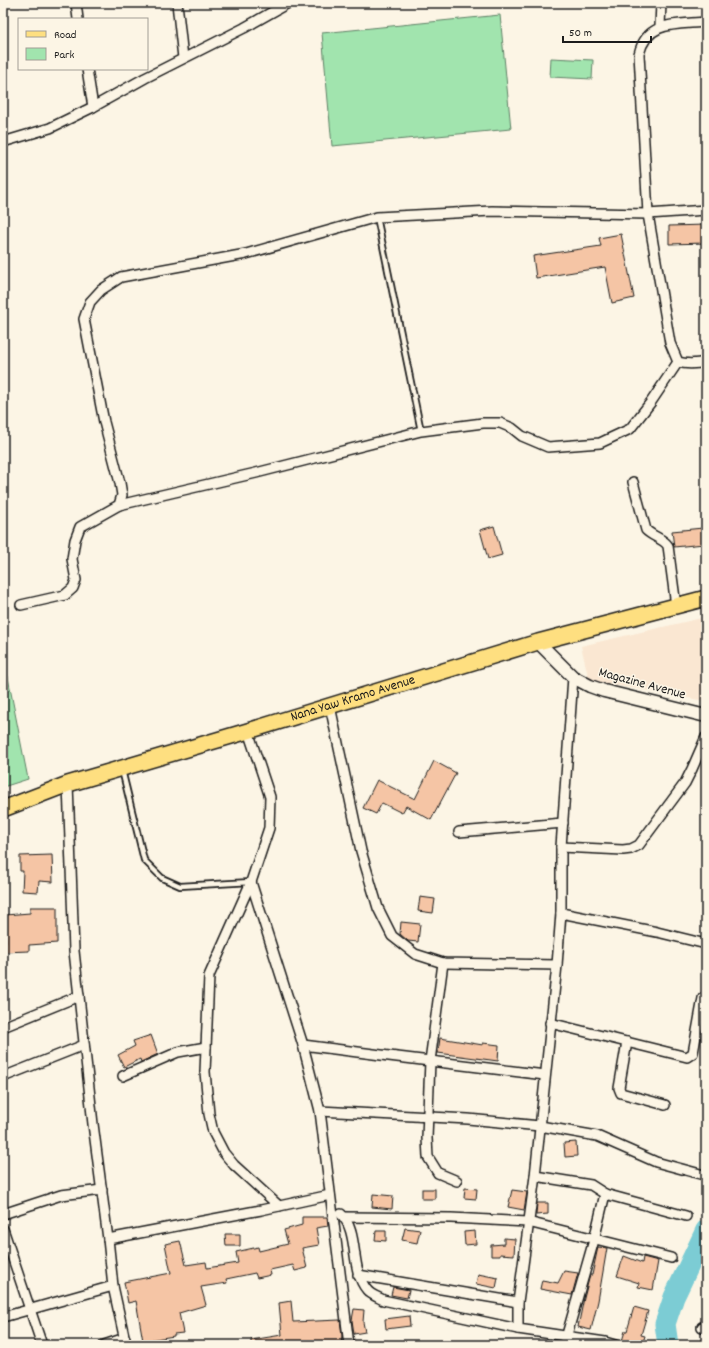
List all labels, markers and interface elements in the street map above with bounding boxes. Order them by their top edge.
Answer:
legend [18,18,148,70]
scale bar [563,18,651,44]
text: 50 m [569,25,592,42]
text: Road [54,27,76,44]
text: Park [54,47,75,64]
street label: Magazine Avenue [596,663,688,705]
street label: Nana Yaw Kramo Avenue [288,670,418,727]

